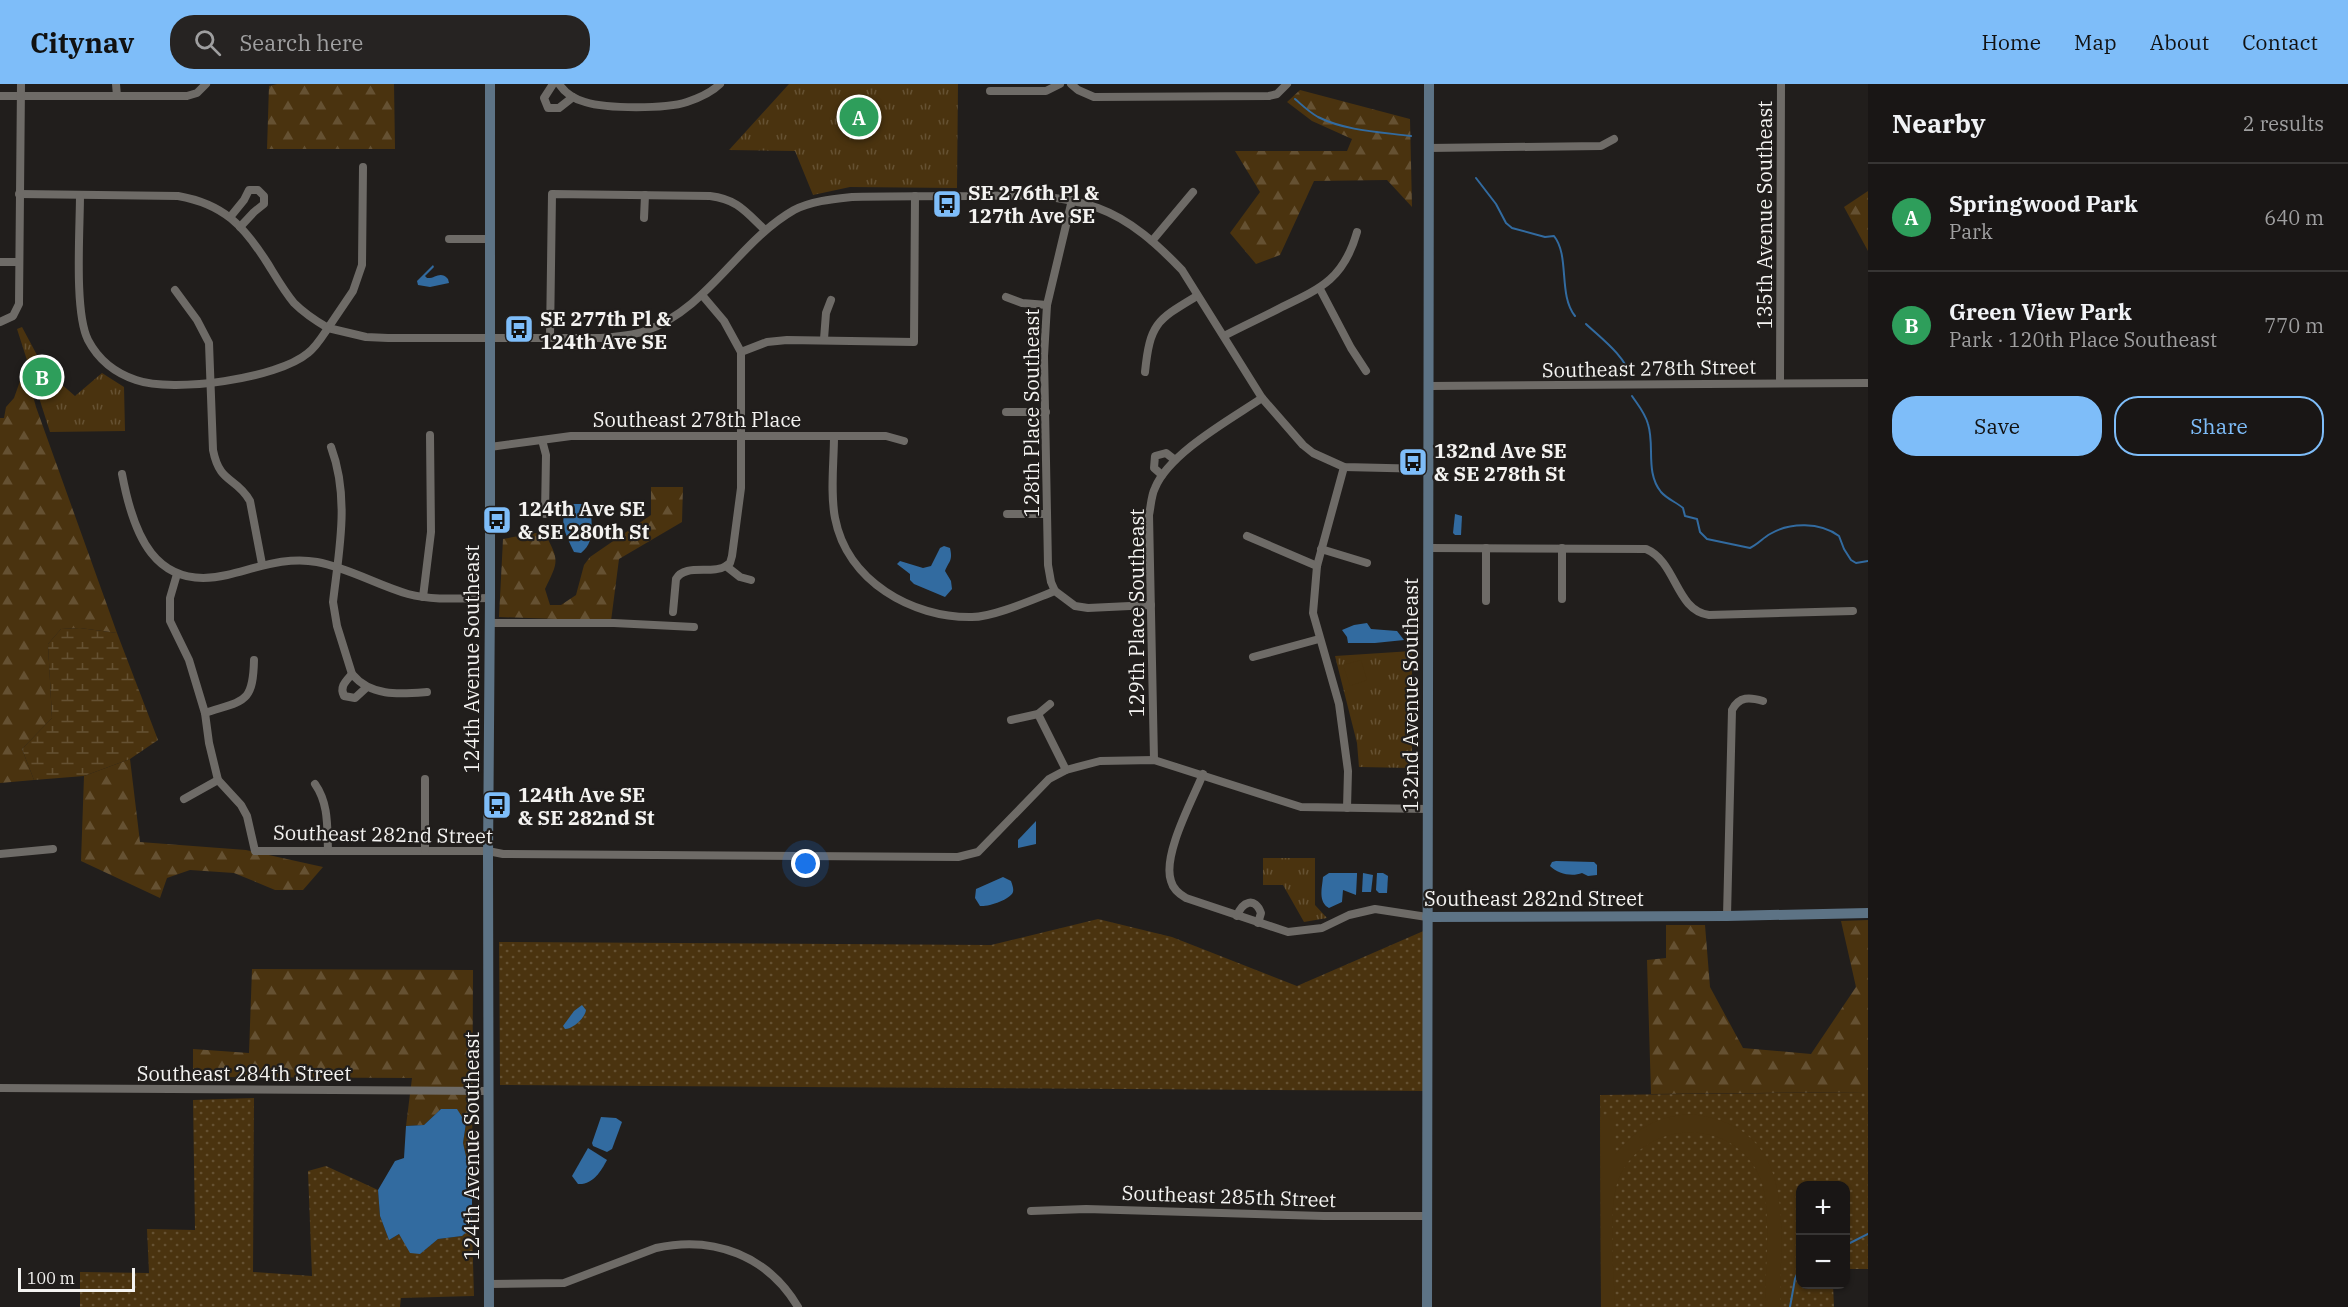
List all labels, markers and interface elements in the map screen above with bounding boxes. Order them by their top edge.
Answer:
search box [170,15,590,69]
text: Citynav [30,24,134,61]
icon: search [191,26,224,59]
text: Search here [239,28,363,57]
text: Home [1981,28,2041,56]
text: Map [2074,28,2117,56]
text: About [2150,28,2209,56]
text: Contact [2242,28,2318,56]
pin: A [840,94,878,140]
street label: 135th Avenue Southeast [1751,101,1778,329]
text: Nearby [1892,106,1986,140]
text: 2 results [2243,110,2324,137]
place label: SE 276th Pl & 127th Ave SE [968,179,1099,229]
bus stop icon: SE 276th Pl & 127th Ave SE [931,188,963,220]
text: Springwood Park [1949,189,2138,218]
text: A [1905,204,1918,231]
text: 640 m [2264,204,2324,231]
text: Park [1949,218,1993,245]
text: Green View Park [1949,297,2132,326]
place label: SE 277th Pl & 124th Ave SE [540,305,671,355]
street label: 128th Place Southeast [1018,309,1045,517]
text: B [1904,312,1919,339]
text: 770 m [2264,312,2324,339]
bus stop icon: SE 277th Pl & 124th Ave SE [503,313,535,345]
text: Park · 120th Place Southeast [1949,326,2217,353]
street label: Southeast 278th Street [1542,353,1756,383]
pin: B [22,354,62,400]
button: Save [1892,396,2102,456]
button: Share [2114,396,2324,456]
street label: Southeast 278th Place [593,406,801,433]
place label: 132nd Ave SE & SE 278th St [1434,437,1567,487]
bus stop icon: 132nd Ave SE & SE 278th St [1397,446,1429,478]
place label: 124th Ave SE & SE 280th St [518,495,650,545]
bus stop icon: 124th Ave SE & SE 280th St [481,504,513,536]
street label: 129th Place Southeast [1123,509,1150,717]
street label: 124th Avenue Southeast [458,545,485,773]
street label: 132nd Avenue Southeast [1397,578,1424,812]
place label: 124th Ave SE & SE 282nd St [518,781,655,831]
bus stop icon: 124th Ave SE & SE 282nd St [481,789,513,821]
street label: Southeast 282nd Street [273,819,493,849]
your location [791,849,820,878]
street label: Southeast 282nd Street [1424,885,1644,912]
street label: 124th Avenue Southeast [458,1032,485,1260]
street label: Southeast 284th Street [137,1060,351,1087]
street label: Southeast 285th Street [1121,1179,1337,1213]
map controls [1796,1181,1850,1289]
button: + [1796,1181,1850,1235]
button: − [1796,1235,1850,1289]
scale bar [18,1265,135,1292]
text: 100 m [27,1268,75,1288]

